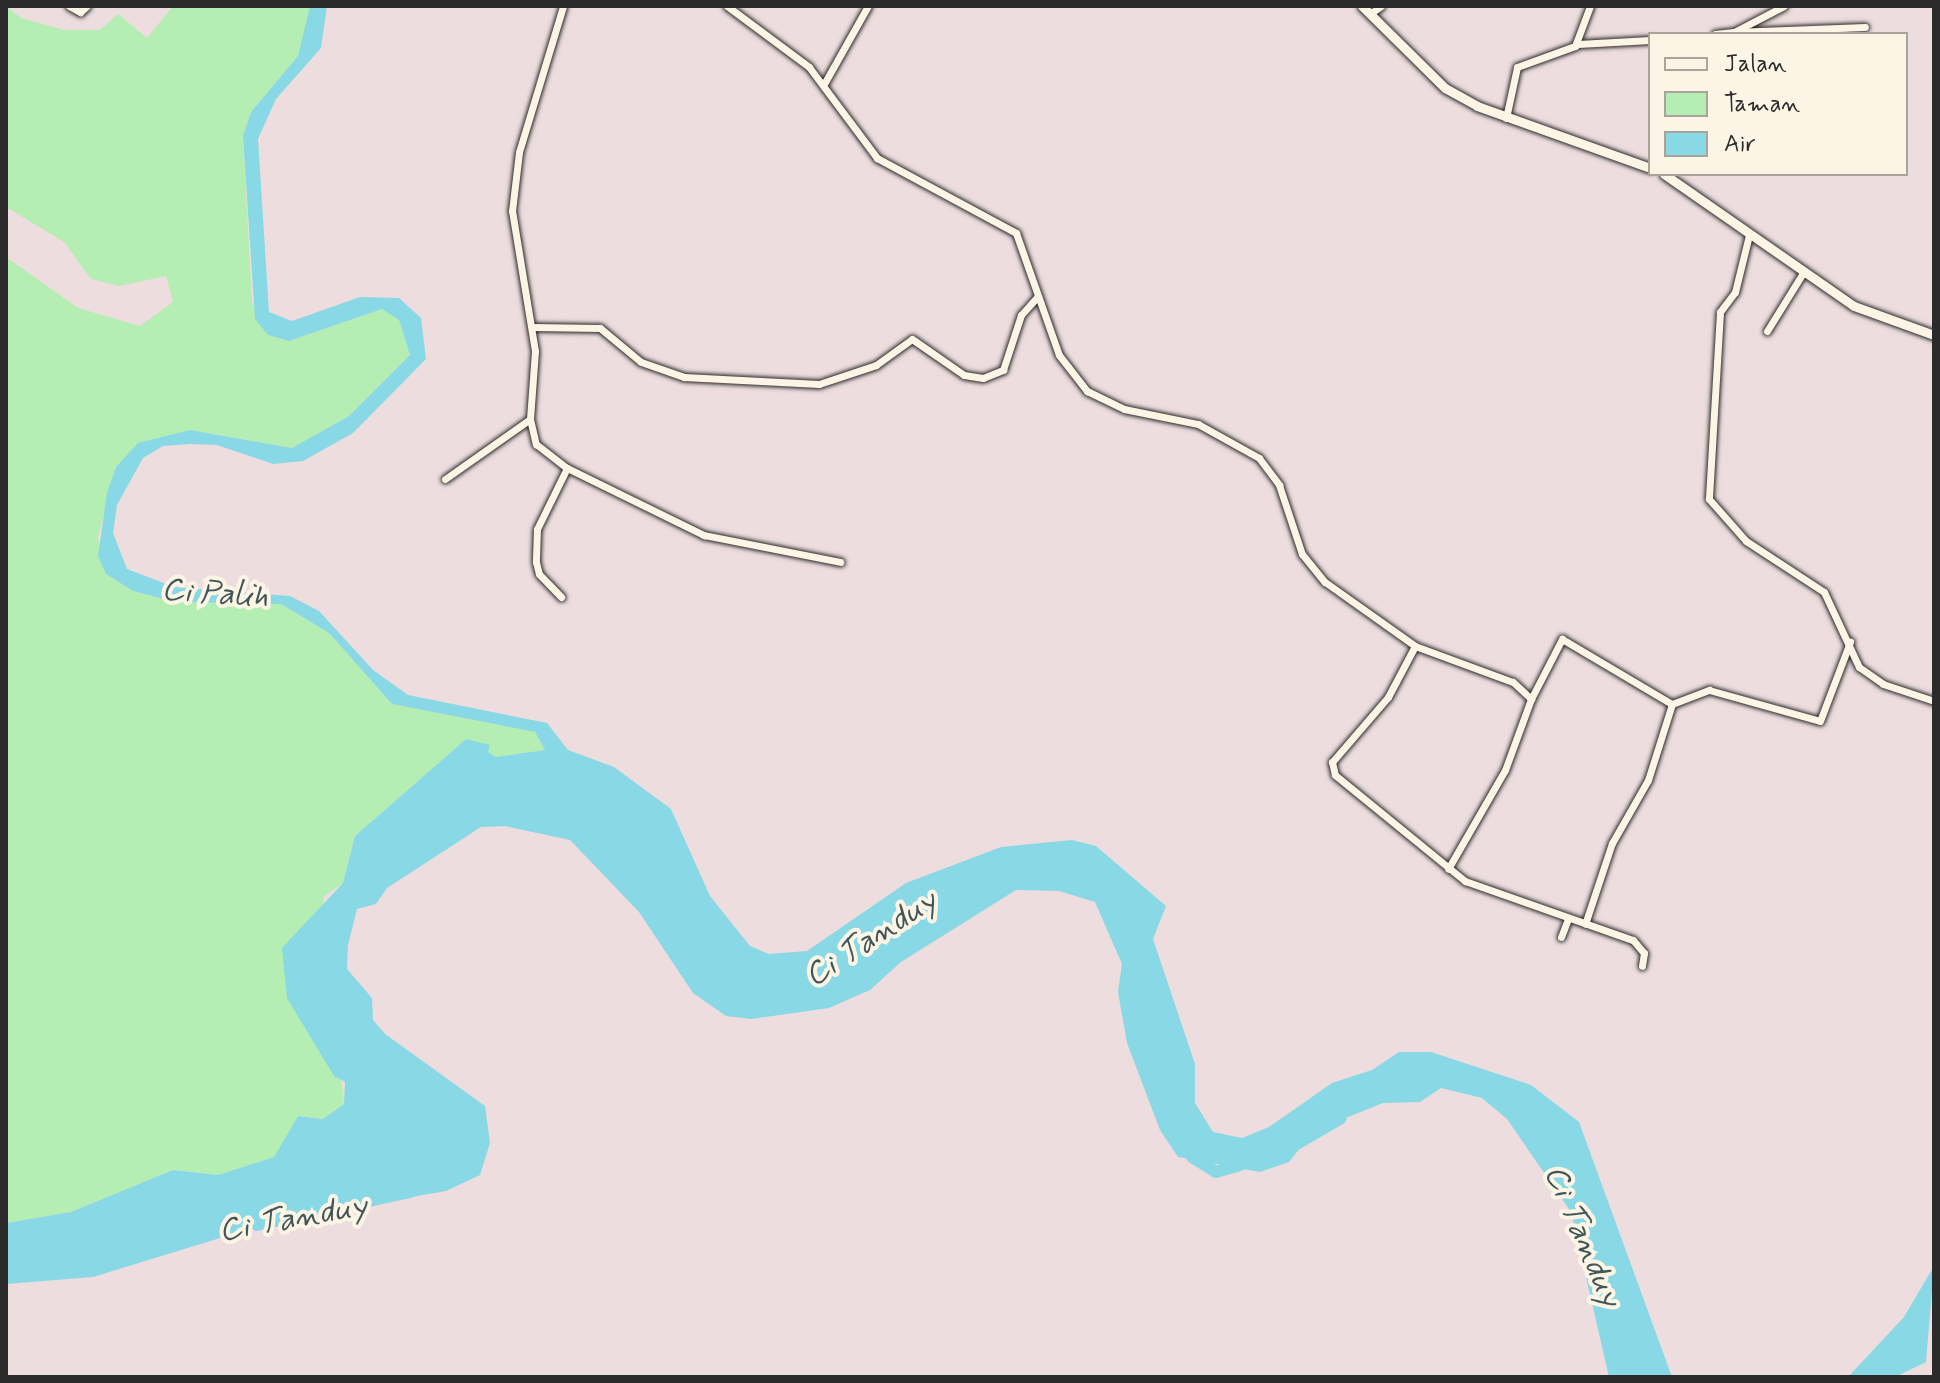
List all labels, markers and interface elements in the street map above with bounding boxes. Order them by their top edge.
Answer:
legend [1648,32,1908,176]
text: Jalan [1724,49,1787,80]
text: Taman [1724,89,1800,120]
text: Air [1724,129,1756,160]
water label: Ci Palih [160,571,270,617]
water label: Ci Tanduy [806,887,936,991]
water label: Ci Tanduy [1539,1169,1625,1303]
water label: Ci Tanduy [226,1189,360,1249]

